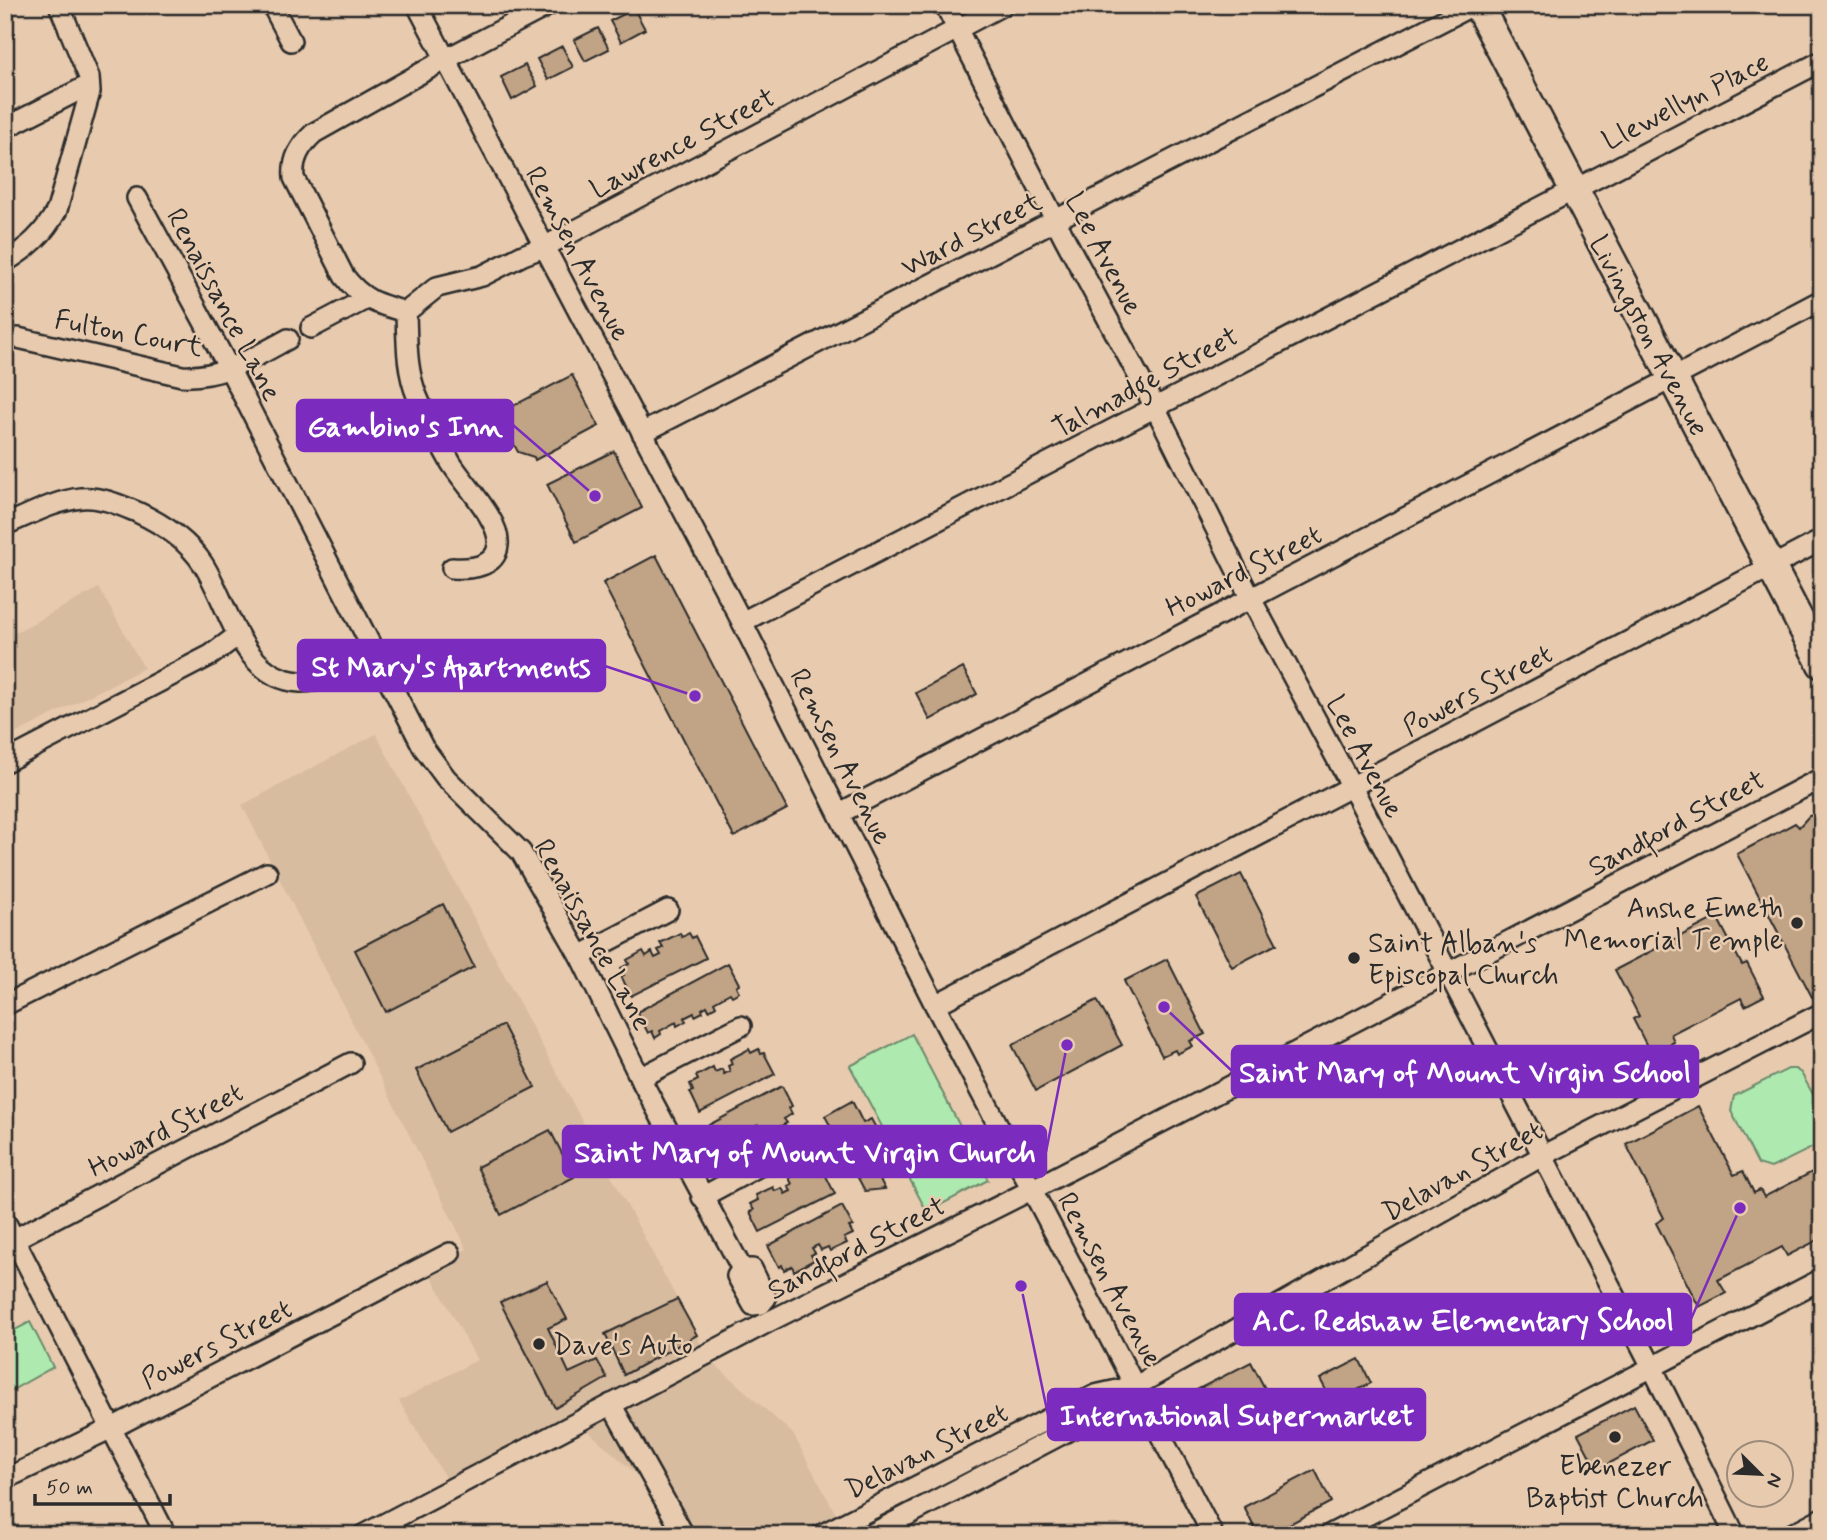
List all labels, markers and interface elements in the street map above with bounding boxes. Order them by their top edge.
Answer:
street label: Llewellyn Place [1596,44,1776,160]
street label: Lawrence Street [584,80,782,209]
street label: Remsen Avenue [515,160,638,348]
street label: Ward Street [896,184,1049,286]
street label: Lee Avenue [1055,186,1151,322]
street label: Renaissance Lane [156,202,289,408]
street label: Livingston Avenue [1579,229,1716,443]
street label: Fulton Court [51,302,206,367]
street label: Talmadge Street [1047,319,1247,450]
callout: Gambino's Inn [297,400,513,451]
text: Gambino's Inn [307,408,503,447]
street label: Howard Street [1160,517,1328,627]
street label: Powers Street [1397,636,1559,746]
callout: St Mary's Apartments [298,640,605,691]
text: St Mary's Apartments [311,648,591,690]
street label: Remsen Avenue [779,663,900,852]
street label: Lee Avenue [1316,689,1412,825]
street label: Sandford Street [1582,762,1773,888]
street label: Renaissance Lane [524,833,660,1037]
place label: Anshe Emeth Memorial Temple [1564,891,1783,960]
marker: Anshe Emeth Memorial Temple [1789,915,1805,931]
place label: Saint Alban's Episcopal Church [1368,926,1559,995]
marker: Saint Alban's Episcopal Church [1346,950,1362,966]
callout: Saint Mary of Mount Virgin School [1232,1046,1698,1097]
text: Saint Mary of Mount Virgin School [1239,1054,1691,1094]
street label: Howard Street [82,1075,250,1188]
street label: Delavan Street [1376,1113,1550,1232]
callout: Saint Mary of Mount Virgin Church [563,1126,1046,1177]
text: Saint Mary of Mount Virgin Church [574,1134,1036,1174]
street label: Remsen Avenue [1047,1186,1170,1374]
street label: Sandford Street [762,1188,954,1312]
street label: Powers Street [135,1291,299,1399]
callout: A.C. Redshaw Elementary School [1235,1294,1691,1345]
text: A.C. Redshaw Elementary School [1252,1302,1674,1341]
place label: Dave's Auto [553,1328,693,1365]
marker: Dave's Auto [531,1336,547,1352]
callout: International Supermarket [1048,1389,1425,1440]
street label: Delavan Street [839,1395,1015,1509]
text: International Supermarket [1060,1397,1414,1436]
marker: Ebenezer Baptist Church [1607,1429,1623,1445]
north arrow [1726,1438,1796,1508]
place label: Ebenezer Baptist Church [1526,1449,1704,1518]
scale bar [35,1463,170,1507]
text: N [1760,1469,1788,1491]
text: 50 m [46,1474,93,1502]

